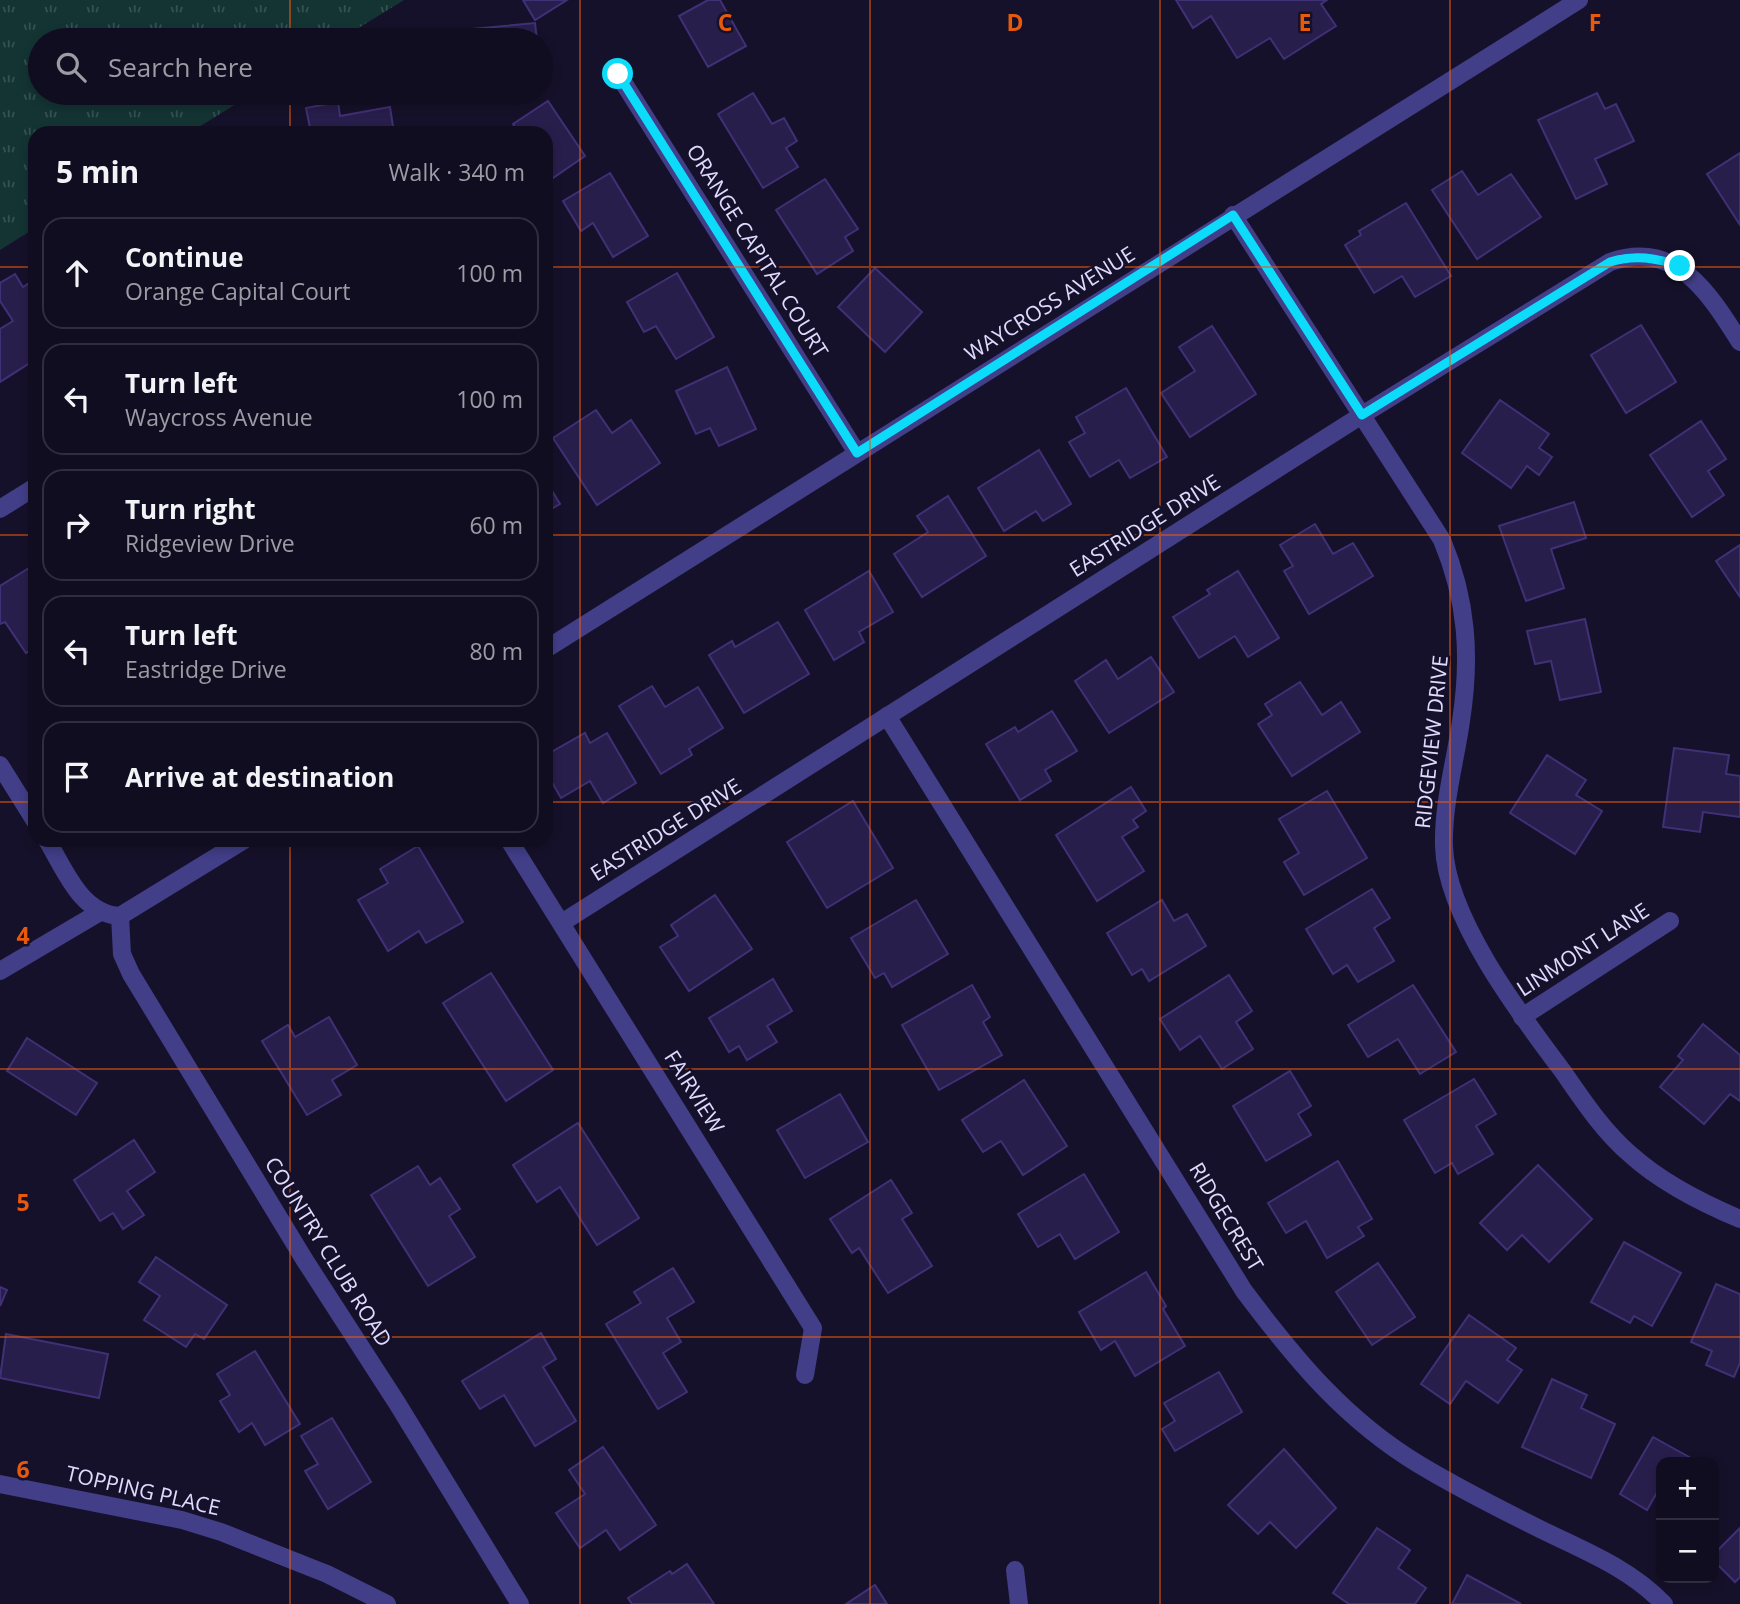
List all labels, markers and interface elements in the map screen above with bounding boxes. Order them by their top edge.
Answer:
text: C [718,6,732,38]
text: D [1006,6,1024,38]
text: E [1299,6,1311,38]
text: F [1589,6,1601,38]
search box [28,28,553,105]
icon: search [52,48,90,86]
text: Search here [108,49,253,85]
route start [602,58,633,89]
street label: ORANGE CAPITAL COURT [681,139,835,363]
text: 5 min [56,151,139,192]
text: Walk · 340 m [388,156,525,188]
text: Continue [125,239,244,275]
street label: WAYCROSS AVENUE [959,239,1140,367]
route end [1664,250,1695,281]
icon: ahead [58,254,96,292]
text: 100 m [456,257,523,289]
text: Orange Capital Court [125,275,351,307]
text: Turn left [125,365,237,401]
icon: left [58,380,96,418]
text: 100 m [456,383,523,415]
text: Waycross Avenue [125,401,313,433]
street label: EASTRIDGE DRIVE [1064,468,1225,583]
text: Turn right [125,491,256,527]
icon: right [58,506,96,544]
text: 60 m [469,509,523,541]
text: Ridgeview Drive [125,527,295,559]
text: Turn left [125,617,237,653]
icon: left [58,632,96,670]
text: 80 m [469,635,523,667]
text: Eastridge Drive [125,653,287,685]
street label: RIDGEVIEW DRIVE [1408,654,1454,830]
icon: arrive [58,758,96,796]
text: Arrive at destination [125,759,394,795]
street label: EASTRIDGE DRIVE [585,772,746,887]
street label: LINMONT LANE [1511,896,1654,1002]
text: 4 [16,919,30,951]
street label: FAIRVIEW [658,1045,732,1139]
street label: COUNTRY CLUB ROAD [259,1151,399,1352]
street label: RIDGECREST [1183,1157,1270,1276]
text: 5 [16,1186,30,1218]
text: 6 [16,1453,30,1485]
map controls [1656,1457,1719,1583]
button: + [1656,1457,1719,1520]
street label: TOPPING PLACE [63,1459,223,1521]
button: − [1656,1520,1719,1583]

